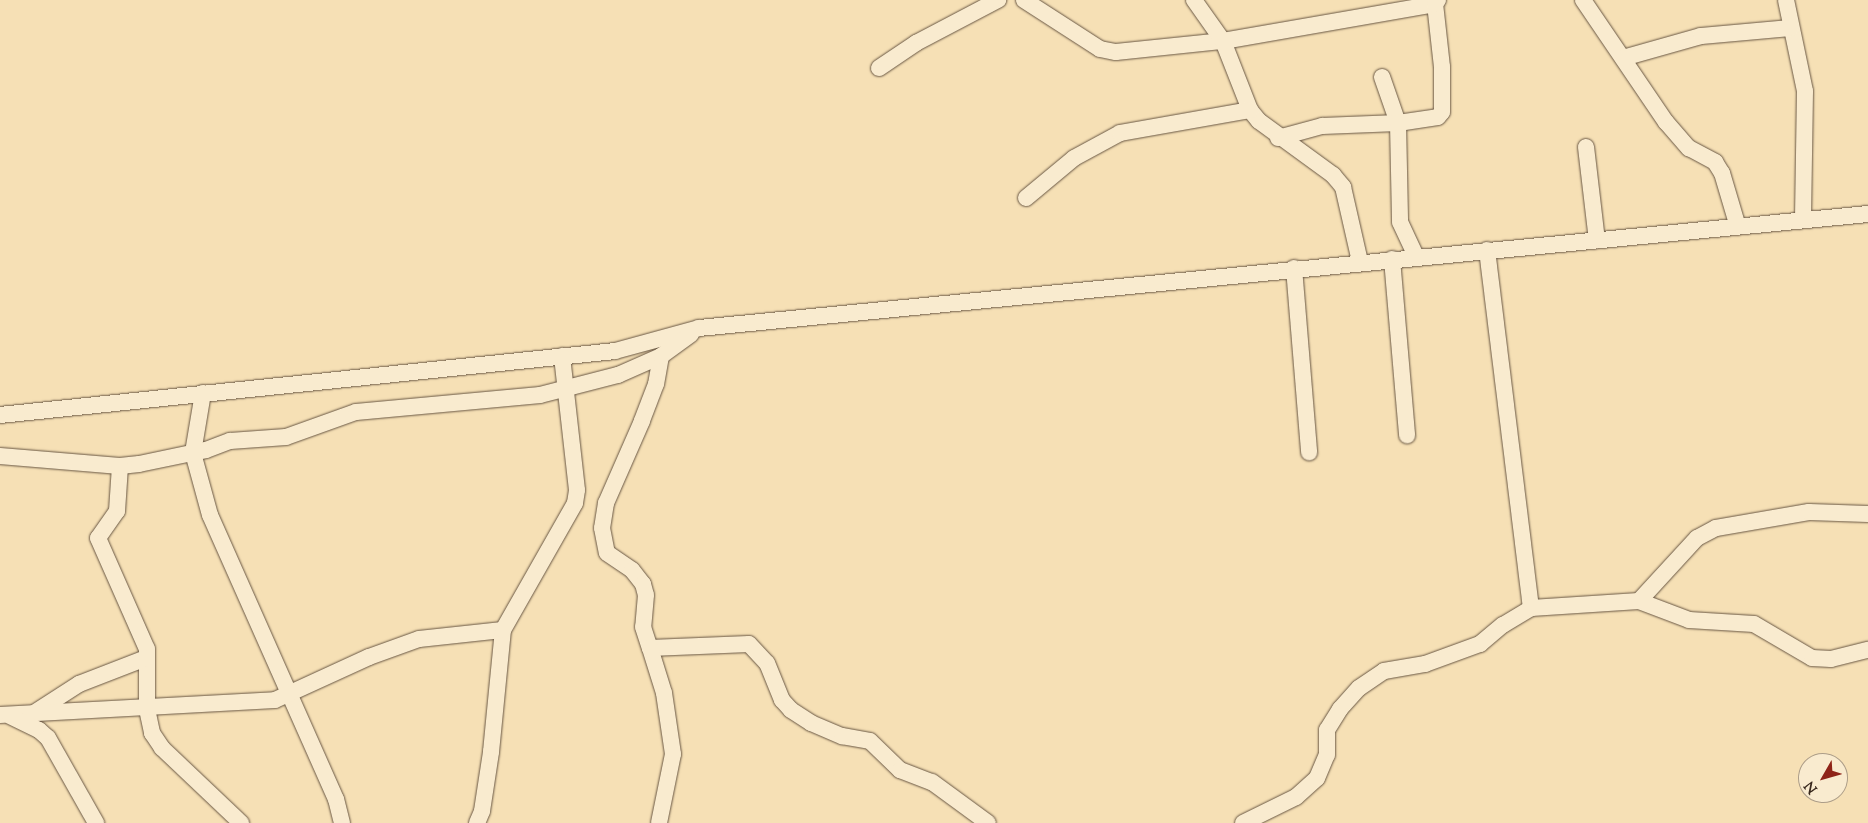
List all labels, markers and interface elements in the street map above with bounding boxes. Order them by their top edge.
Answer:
north arrow [1798,753,1848,803]
text: N [1801,776,1823,797]

